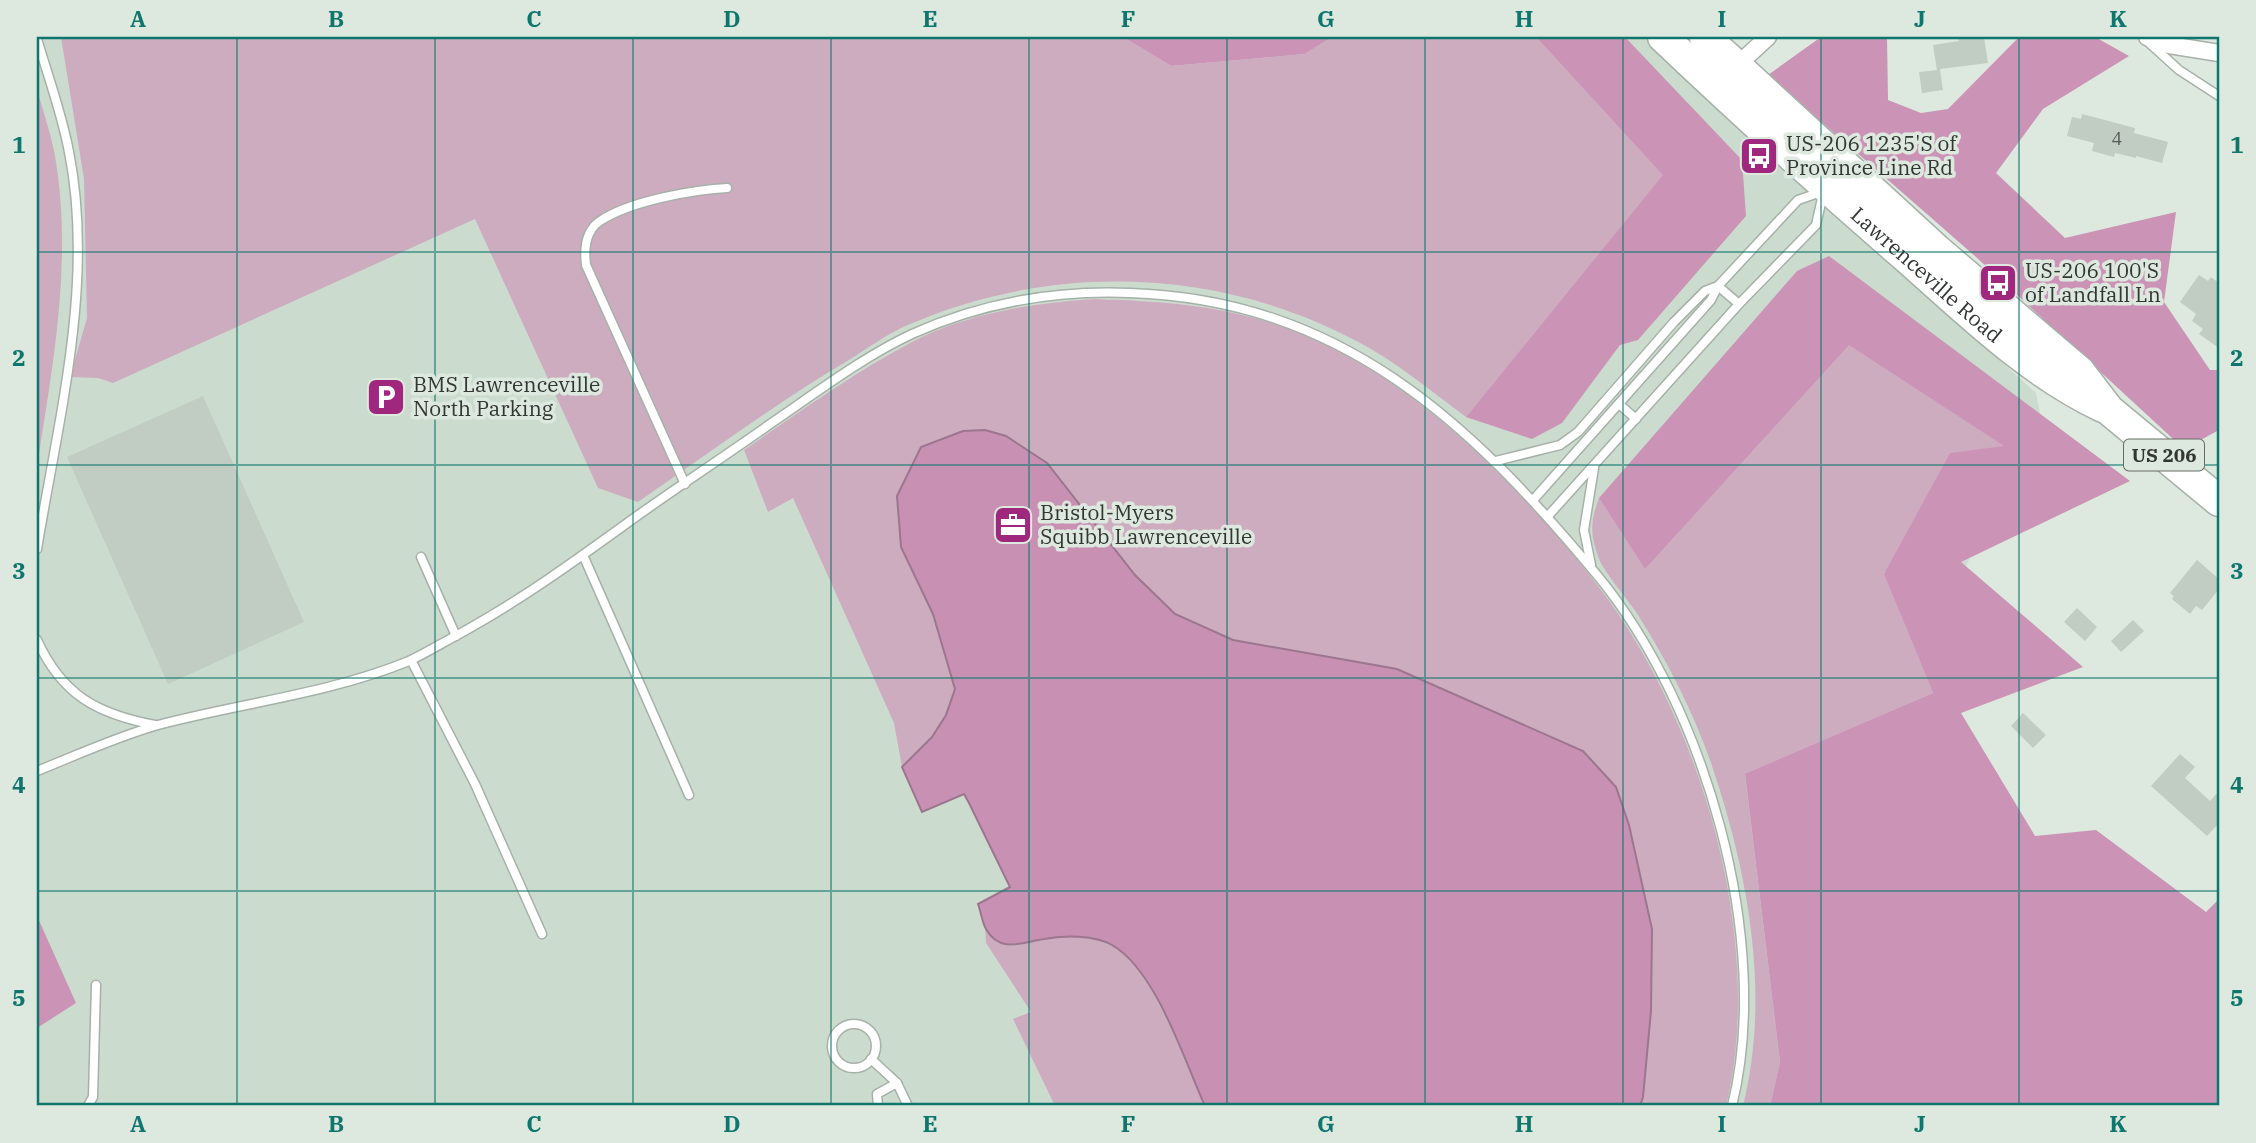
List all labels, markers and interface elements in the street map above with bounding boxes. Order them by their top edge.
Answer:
text: A [130,3,146,33]
text: B [328,3,344,33]
text: C [526,3,542,33]
text: D [723,3,741,33]
text: E [922,3,938,33]
text: F [1121,3,1135,33]
text: G [1317,3,1335,33]
text: H [1515,3,1533,33]
text: I [1718,3,1726,33]
text: J [1914,3,1926,33]
text: K [2109,3,2127,33]
house number: 4 [2112,127,2122,150]
text: 1 [12,129,26,159]
place label: US-206 1235'S of Province Line Rd [1786,129,1958,181]
text: 1 [2230,129,2244,159]
bus stop icon: US-206 1235'S of Province Line Rd [1738,135,1780,177]
street label: Lawrenceville Road [1845,200,2008,349]
place label: US-206 100'S of Landfall Ln [2025,256,2161,308]
bus stop icon: US-206 100'S of Landfall Ln [1977,262,2019,304]
text: 2 [12,342,26,372]
text: 2 [2230,342,2244,372]
place label: BMS Lawrenceville North Parking [413,370,600,422]
parking icon: BMS Lawrenceville North Parking [365,376,407,418]
road number: US 206 [2124,440,2204,470]
place label: Bristol-Myers Squibb Lawrenceville [1040,498,1252,550]
office icon: Bristol-Myers Squibb Lawrenceville [992,504,1034,546]
text: 3 [12,555,26,585]
text: 3 [2230,555,2244,585]
text: 4 [12,769,26,799]
text: 4 [2230,769,2244,799]
text: 5 [12,982,26,1012]
text: 5 [2230,982,2244,1012]
text: A [130,1108,146,1138]
text: B [328,1108,344,1138]
text: C [526,1108,542,1138]
text: D [723,1108,741,1138]
text: E [922,1108,938,1138]
text: F [1121,1108,1135,1138]
text: G [1317,1108,1335,1138]
text: H [1515,1108,1533,1138]
text: I [1718,1108,1726,1138]
text: J [1914,1108,1926,1138]
text: K [2109,1108,2127,1138]

